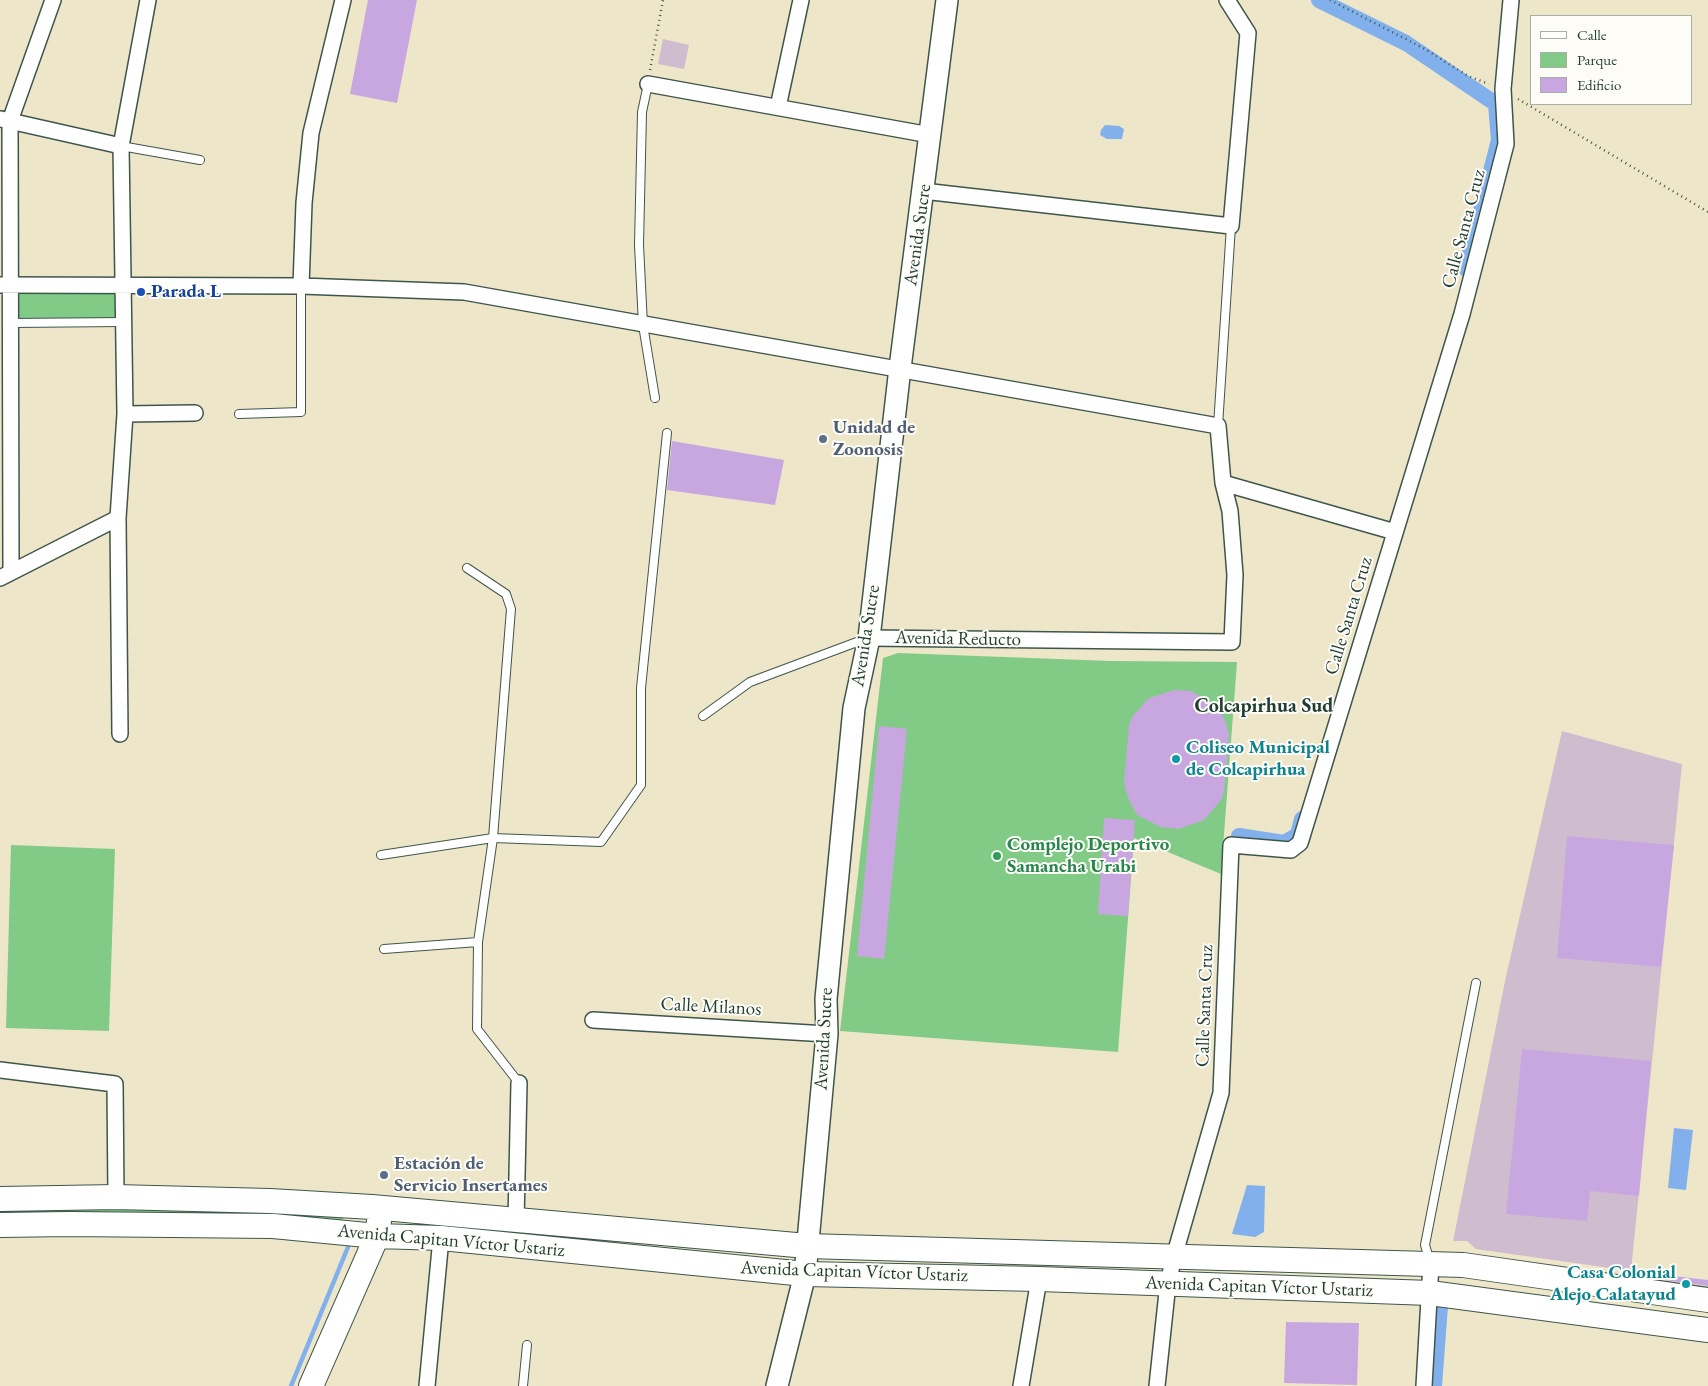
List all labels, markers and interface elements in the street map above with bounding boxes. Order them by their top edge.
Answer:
legend [1530,15,1693,105]
text: Calle [1577,25,1607,44]
text: Parque [1577,50,1617,69]
text: Edificio [1577,75,1621,94]
street label: Calle Santa Cruz [1437,167,1491,291]
street label: Avenida Sucre [900,183,936,287]
place label: Parada L [151,281,221,303]
marker: Parada L [135,286,147,298]
place label: Unidad de Zoonosis [833,417,915,461]
marker: Unidad de Zoonosis [817,433,829,445]
street label: Calle Santa Cruz [1320,554,1378,678]
street label: Avenida Sucre [847,583,885,689]
street label: Avenida Reducto [895,627,1021,651]
district label: Colcapirhua Sud [1195,695,1333,719]
place label: Coliseo Municipal de Colcapirhua [1186,737,1330,781]
marker: Coliseo Municipal de Colcapirhua [1170,753,1182,765]
place label: Complejo Deportivo Samancha Urabi [1007,834,1169,878]
marker: Complejo Deportivo Samancha Urabi [991,850,1003,862]
street label: Calle Santa Cruz [1191,945,1219,1067]
street label: Avenida Sucre [810,987,838,1091]
street label: Calle Milanos [660,993,762,1021]
place label: Estación de Servicio Insertames [394,1153,548,1197]
marker: Estación de Servicio Insertames [378,1169,390,1181]
street label: Avenida Capitan Víctor Ustariz [336,1220,566,1262]
street label: Avenida Capitan Víctor Ustariz [740,1257,968,1287]
place label: Casa Colonial Alejo Calatayud [1550,1262,1676,1306]
street label: Avenida Capitan Víctor Ustariz [1145,1272,1373,1302]
marker: Casa Colonial Alejo Calatayud [1680,1278,1692,1290]

